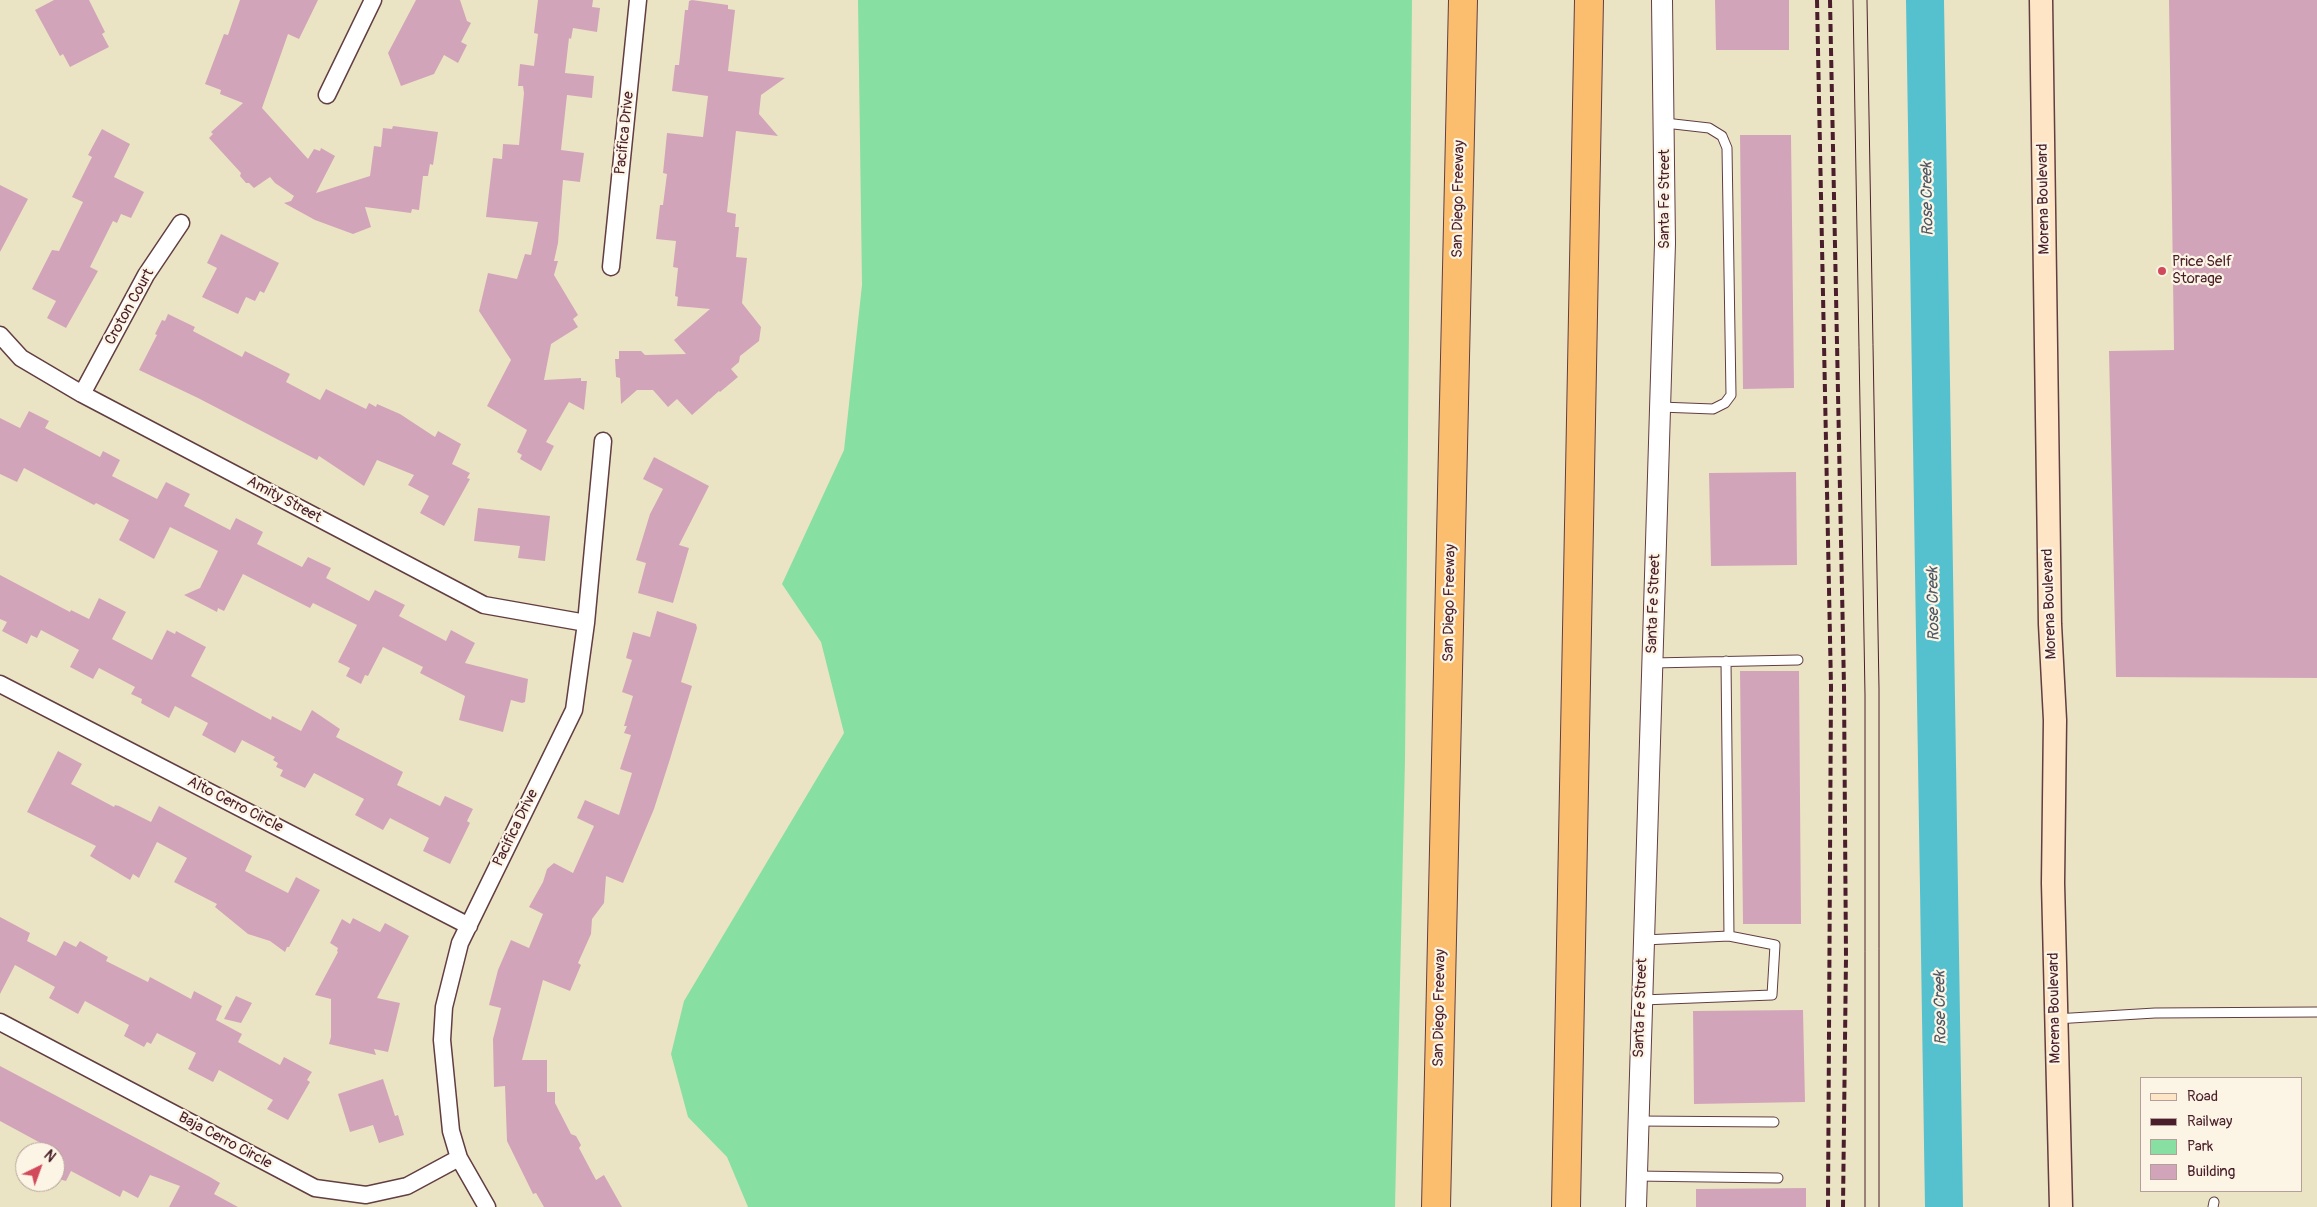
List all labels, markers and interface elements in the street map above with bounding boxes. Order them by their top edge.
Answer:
street label: Pacifica Drive [612,90,638,176]
street label: San Diego Freeway [1449,140,1469,258]
street label: Morena Boulevard [2034,143,2054,255]
street label: Santa Fe Street [1656,149,1674,249]
water label: Rose Creek [1918,162,1938,236]
place label: Price Self Storage [2172,253,2232,288]
marker: Price Self Storage [2156,265,2168,277]
street label: Croton Court [102,266,158,348]
street label: Amity Street [244,473,324,527]
street label: San Diego Freeway [1440,544,1460,662]
street label: Morena Boulevard [2039,548,2061,660]
street label: Santa Fe Street [1643,554,1665,654]
water label: Rose Creek [1924,567,1944,641]
street label: Alto Cerro Circle [184,773,286,837]
street label: Pacifica Drive [490,786,542,870]
street label: San Diego Freeway [1430,949,1450,1067]
street label: Morena Boulevard [2045,952,2065,1064]
street label: Santa Fe Street [1630,958,1652,1058]
water label: Rose Creek [1931,971,1951,1045]
legend [2140,1077,2302,1192]
text: Road [2187,1087,2218,1106]
street label: Baja Cerro Circle [175,1109,275,1173]
text: Railway [2187,1112,2232,1131]
text: Park [2187,1137,2213,1156]
north arrow [15,1142,65,1192]
text: N [40,1147,59,1166]
text: Building [2187,1162,2235,1181]

